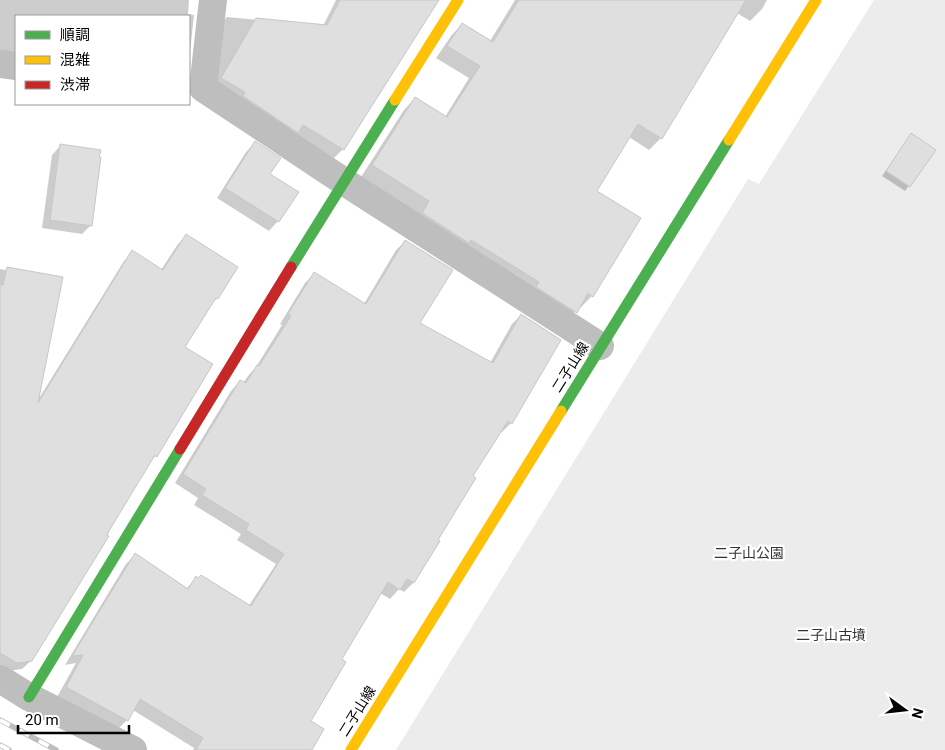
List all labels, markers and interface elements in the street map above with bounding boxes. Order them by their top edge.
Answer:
legend [15,15,190,105]
text: 順調 [60,26,90,44]
text: 混雑 [60,51,90,69]
text: 渋滞 [60,76,90,94]
street label: 二子山線 [548,339,592,395]
park label: 二子山公園 [714,545,784,561]
park label: 二子山古墳 [796,627,866,643]
street label: 二子山線 [335,683,379,739]
north arrow [880,685,930,735]
scale bar [18,702,129,734]
text: N [909,707,927,720]
text: 20 m [25,711,59,729]

